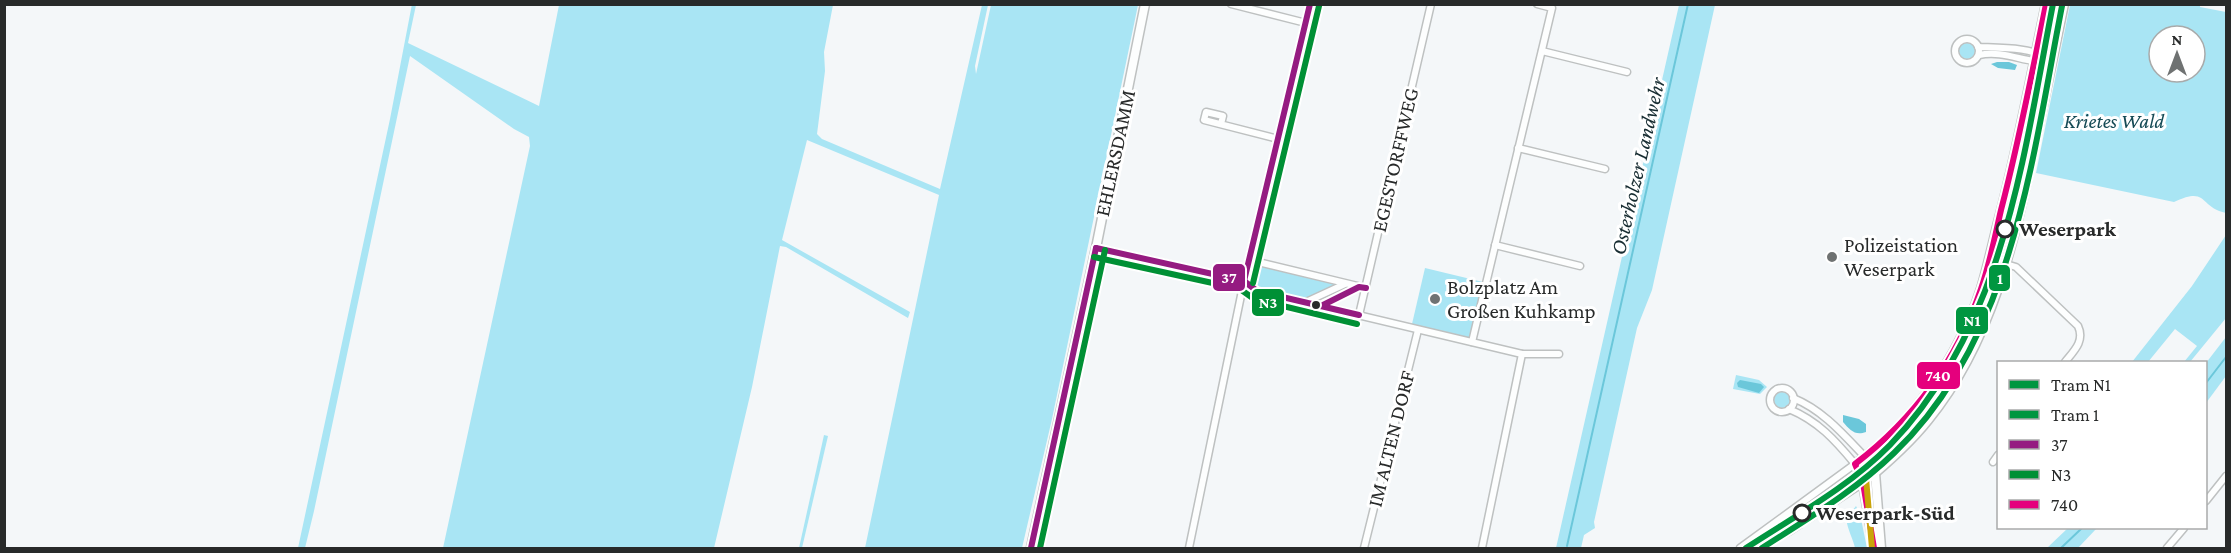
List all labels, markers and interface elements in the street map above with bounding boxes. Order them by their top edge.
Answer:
north arrow [2147,24,2207,84]
text: N [2172,31,2183,48]
water label: Osterholzer Landwehr [1605,74,1670,257]
street label: EGESTORFFWEG [1367,86,1423,234]
street label: EHLERSDAMM [1090,87,1140,219]
park label: Krietes Wald [2064,109,2165,133]
place label: Weserpark [2018,217,2116,241]
marker: Weserpark [1996,220,2014,238]
place label: Polizeistation Weserpark [1844,233,1958,281]
marker: Polizeistation Weserpark [1825,250,1839,264]
line badge: 37 [1212,263,1246,292]
line badge: 1 [1988,264,2011,292]
text: 37 [1221,269,1237,286]
text: 1 [1997,270,2003,287]
place label: Bolzplatz Am Großen Kuhkamp [1447,275,1596,323]
line badge: N3 [1251,288,1285,317]
marker: Bolzplatz Am Großen Kuhkamp [1428,292,1442,306]
text: N3 [1259,294,1278,311]
unlabelled marker [1310,299,1322,311]
line badge: N1 [1955,306,1989,335]
text: N1 [1964,312,1980,329]
line badge: 740 [1916,361,1961,390]
legend [1997,361,2207,529]
text: 740 [1925,367,1951,384]
street label: IM ALTEN DORF [1362,368,1420,510]
text: Tram N1 [2051,375,2111,395]
text: Tram 1 [2051,405,2099,425]
text: 37 [2051,435,2068,455]
text: N3 [2051,465,2071,485]
text: 740 [2051,495,2078,515]
place label: Weserpark-Süd [1815,501,1955,525]
marker: Weserpark-Süd [1793,504,1811,522]

